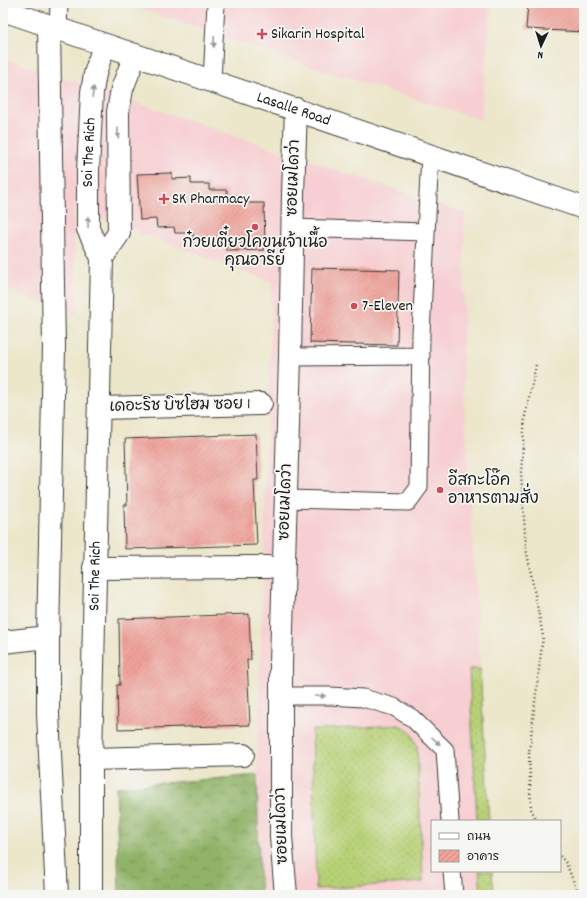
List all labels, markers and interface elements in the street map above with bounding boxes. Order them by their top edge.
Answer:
place label: Sikarin Hospital [271,23,365,46]
north arrow [521,26,561,66]
marker: Sikarin Hospital [256,28,268,40]
one-way arrow [210,36,217,48]
text: N [537,46,544,62]
one-way arrow [90,86,96,98]
street label: Lasalle Road [254,86,334,132]
street label: Soi The Rich [77,117,102,187]
one-way arrow [115,127,121,140]
street label: ซอยเมโดว่า [279,139,307,217]
place label: SK Pharmacy [172,188,250,211]
marker: SK Pharmacy [159,194,169,204]
one-way arrow [85,215,91,228]
marker: ก๋วยเตี๋ยวโคขุนเจ้าเนื้อ คุณอารีย์ [250,222,260,232]
place label: ก๋วยเตี๋ยวโคขุนเจ้าเนื้อ คุณอารีย์ [182,225,328,273]
place label: 7-Eleven [362,295,413,318]
marker: 7-Eleven [349,301,359,311]
street label: เดอะริช บิซโฮม ซอย 1 [109,391,251,419]
street label: ซอยเมโดว่า [271,463,299,541]
place label: อีสกะโอ๊ค อาหารตามสั่ง [448,467,539,511]
marker: อีสกะโอ๊ค อาหารตามสั่ง [435,485,445,495]
street label: Soi The Rich [83,541,107,611]
one-way arrow [314,693,327,699]
one-way arrow [430,737,441,746]
street label: ซอยเมโดว่า [267,787,295,865]
legend [431,820,561,872]
text: ถนน [467,829,491,846]
text: อาคาร [467,849,499,866]

